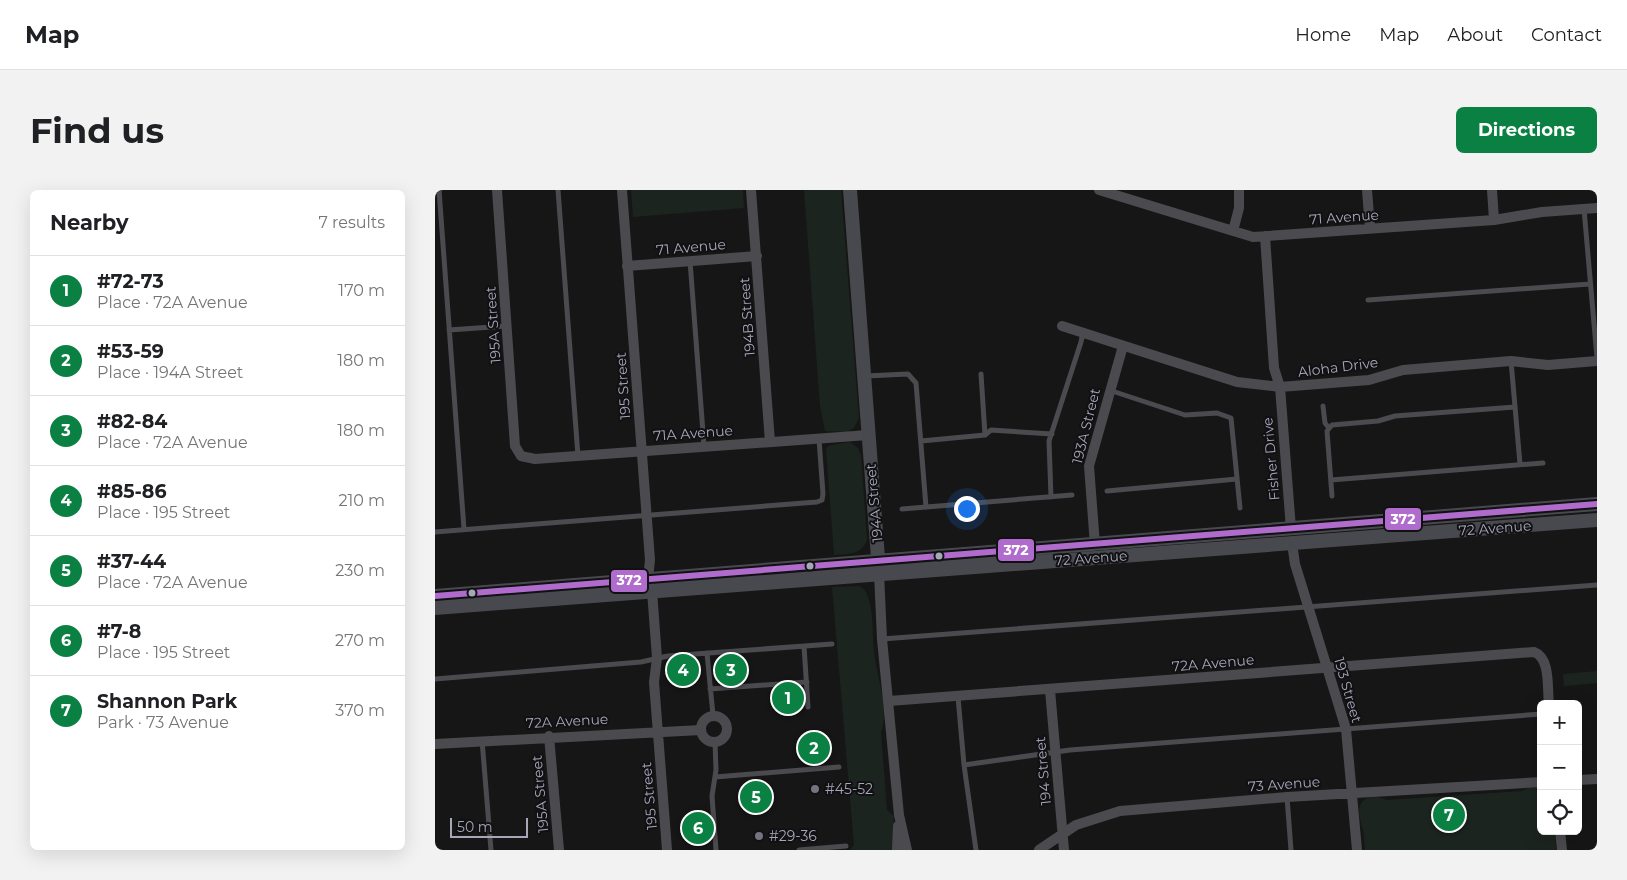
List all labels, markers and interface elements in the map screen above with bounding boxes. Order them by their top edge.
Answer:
text: Map [25,20,79,49]
text: Home [1295,24,1351,46]
text: Map [1379,24,1419,46]
text: About [1447,24,1503,46]
text: Contact [1531,24,1602,46]
button: Directions [1456,107,1597,153]
text: Find us [30,109,164,152]
street label: 71 Avenue [1308,206,1380,228]
text: Nearby [50,210,129,235]
text: 7 results [318,213,385,232]
street label: 71 Avenue [655,235,727,259]
text: #72-73 [97,270,164,293]
street label: 194B Street [735,276,759,357]
text: 1 [63,281,69,300]
text: 170 m [338,281,385,300]
street label: 195A Street [481,285,505,364]
text: Place · 72A Avenue [97,293,248,312]
text: #53-59 [97,340,164,363]
text: 2 [61,351,71,370]
text: 180 m [337,351,385,370]
street label: 195 Street [612,351,634,420]
street label: Aloha Drive [1297,353,1379,381]
text: Place · 194A Street [97,363,243,382]
street label: 193A Street [1068,386,1104,466]
text: #82-84 [97,410,167,433]
street label: Fisher Drive [1258,417,1284,501]
text: 3 [61,421,71,440]
text: 180 m [337,421,385,440]
street label: 71A Avenue [652,421,734,445]
text: Place · 72A Avenue [97,433,248,452]
street label: 194A Street [862,463,886,543]
text: #85-86 [97,480,167,503]
text: 4 [60,491,72,510]
text: 210 m [338,491,385,510]
your location [954,496,980,522]
text: Place · 195 Street [97,503,230,522]
line badge: 372 [1384,507,1422,531]
text: 372 [1389,510,1416,528]
street label: 72 Avenue [1458,516,1532,540]
line badge: 372 [997,538,1035,562]
text: 372 [1002,541,1029,559]
street label: 72 Avenue [1054,546,1128,570]
text: #37-44 [97,550,166,573]
unlabelled marker [934,551,944,561]
text: 5 [61,561,71,580]
text: 230 m [335,561,385,580]
unlabelled marker [805,561,815,571]
line badge: 372 [610,569,648,593]
text: 372 [615,571,642,589]
text: Place · 72A Avenue [97,573,248,592]
unlabelled marker [467,588,477,598]
text: #7-8 [97,620,141,643]
text: 6 [61,631,71,650]
text: 270 m [335,631,385,650]
text: Place · 195 Street [97,643,230,662]
street label: 72A Avenue [1171,650,1255,676]
pin: 4 [667,651,699,689]
pin: 3 [715,651,747,689]
street label: 193 Street [1330,655,1366,725]
pin: 1 [772,679,804,717]
text: Shannon Park [97,690,237,713]
map controls [1537,700,1582,835]
button: + [1537,700,1582,745]
text: 7 [61,701,71,720]
text: 370 m [335,701,385,720]
street label: 72A Avenue [525,710,609,732]
text: Park · 73 Avenue [97,713,229,732]
pin: 2 [798,729,830,767]
street label: 194 Street [1031,736,1055,806]
button: − [1537,745,1582,790]
street label: 195A Street [528,754,552,833]
street label: 195 Street [637,761,661,830]
street label: 73 Avenue [1247,772,1321,796]
pin: 5 [740,778,772,816]
place label: #45-52 [825,780,873,798]
marker: #45-52 [809,783,821,795]
button: locate [1537,790,1582,835]
pin: 7 [1433,796,1465,834]
pin: 6 [682,809,714,847]
scale bar [450,815,527,838]
text: 50 m [457,818,493,836]
place label: #29-36 [769,827,817,845]
marker: #29-36 [753,830,765,842]

